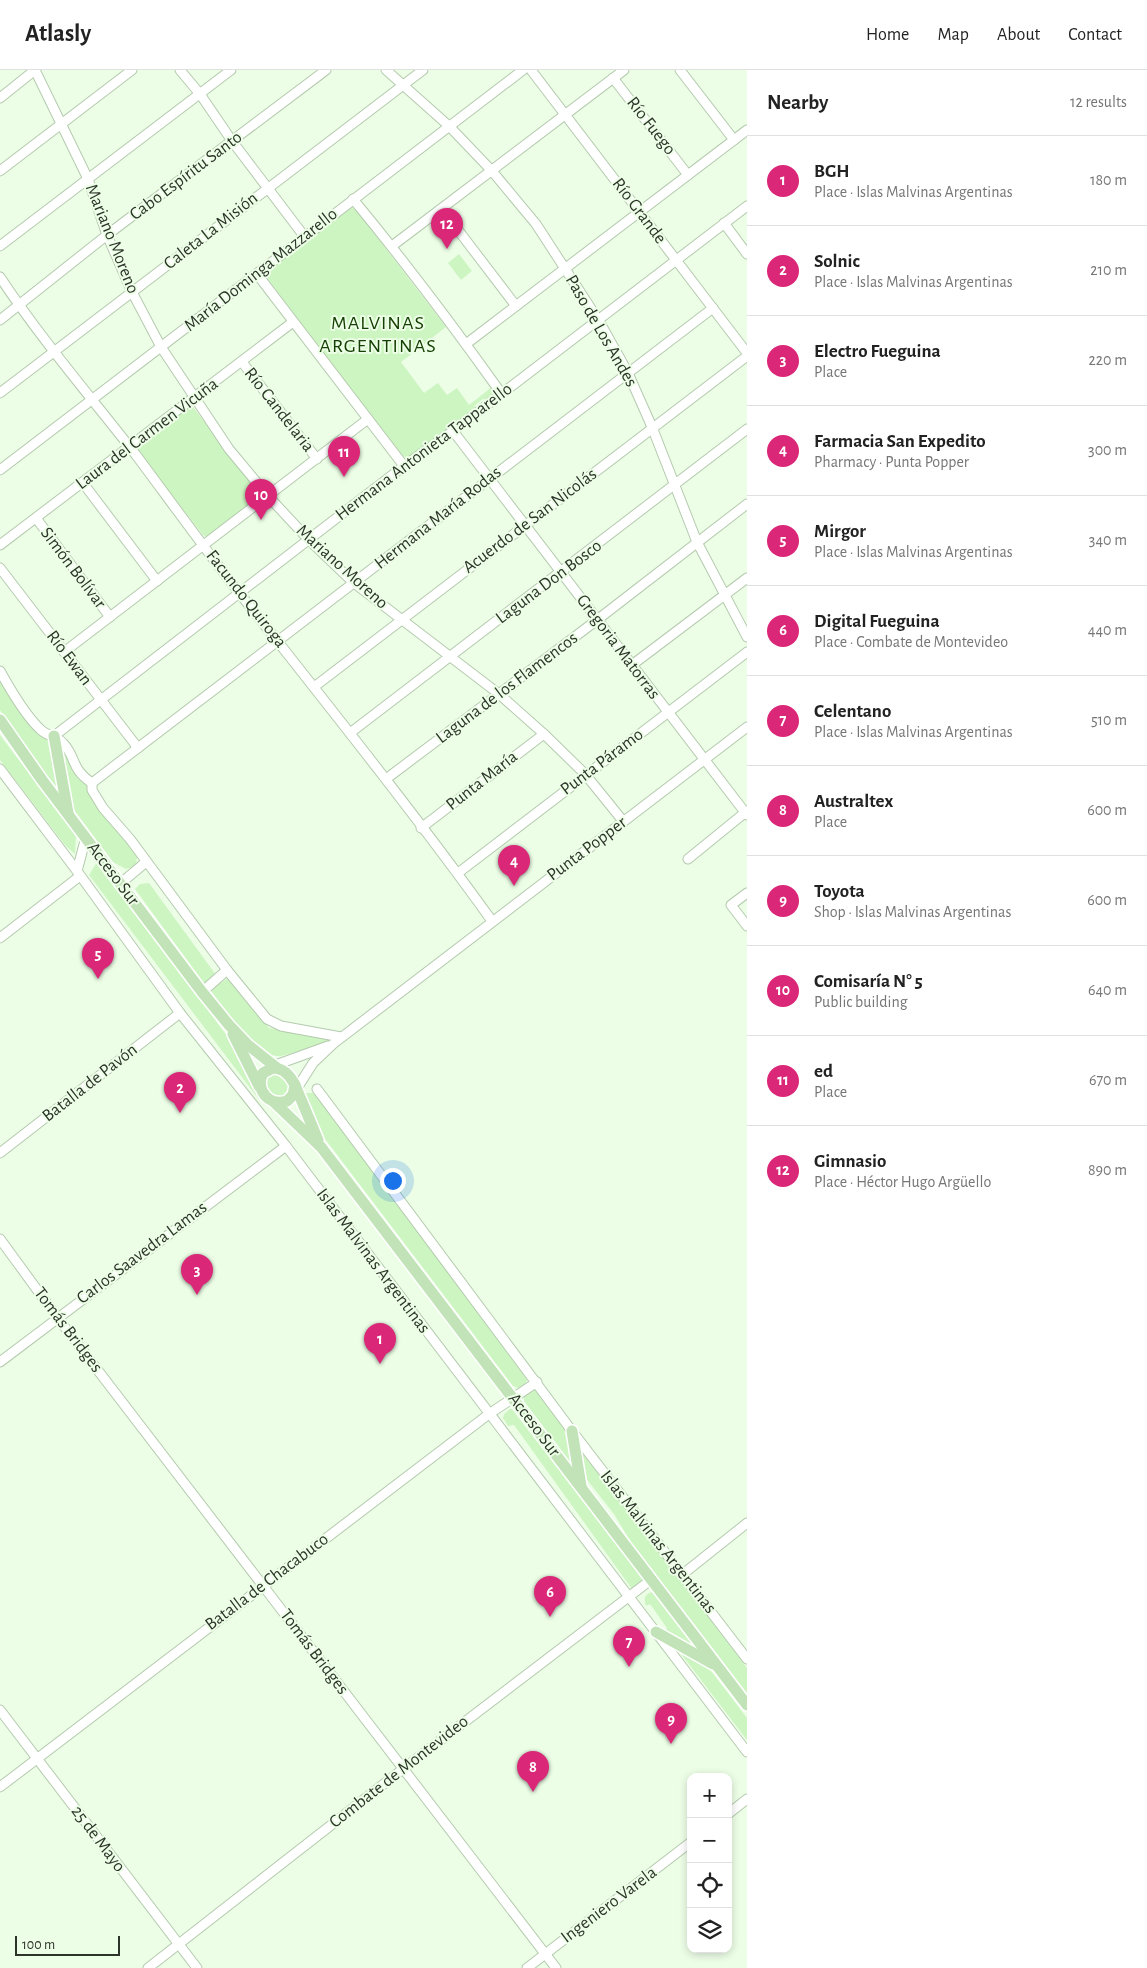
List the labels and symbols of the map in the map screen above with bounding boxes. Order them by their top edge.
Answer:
street label: Río Fuego [623,94,679,158]
street label: Cabo Espíritu Santo [126,128,246,224]
street label: Río Grande [609,175,669,247]
street label: Mariano Moreno [82,182,142,296]
street label: Caleta La Misión [161,189,261,273]
street label: María Dominga Mazzarello [181,205,341,335]
pin: 12 [431,208,463,249]
street label: Paso de Los Andes [562,272,640,390]
district label: MALVINAS ARGENTINAS [319,313,437,356]
street label: Río Candelaria [241,364,317,456]
street label: Laura del Carmen Vicuña [72,375,222,493]
street label: Hermana Antonieta Tapparello [332,380,516,524]
pin: 11 [328,436,360,477]
street label: Hermana María Rodas [371,463,505,573]
street label: Acuerdo de San Nicolás [460,465,600,577]
pin: 10 [245,479,277,520]
street label: Mariano Moreno [293,521,391,613]
street label: Simón Bolívar [37,524,109,612]
street label: Laguna Don Bosco [493,536,605,628]
street label: Facundo Quiroga [202,547,290,651]
street label: Gregoria Matorras [573,591,663,703]
street label: Río Ewan [43,627,95,689]
street label: Laguna de los Flamencos [433,629,581,747]
street label: Punta Páramo [557,725,647,799]
street label: Punta María [443,748,521,814]
street label: Punta Popper [544,813,630,885]
street label: Acceso Sur [84,839,143,909]
pin: 4 [498,845,530,886]
pin: 5 [82,938,114,979]
street label: Batalla de Pavón [39,1040,141,1126]
pin: 2 [164,1072,196,1113]
your location [380,1168,406,1194]
street label: Islas Malvinas Argentinas [313,1185,433,1337]
street label: Carlos Saavedra Lamas [74,1198,210,1308]
pin: 3 [181,1254,213,1295]
street label: Tomás Bridges [30,1284,106,1376]
pin: 1 [364,1323,396,1364]
street label: Acceso Sur [505,1390,564,1460]
street label: Islas Malvinas Argentinas [597,1467,719,1617]
street label: Batalla de Chacabuco [202,1530,332,1634]
pin: 6 [534,1576,566,1617]
street label: Tomás Bridges [276,1606,352,1698]
pin: 7 [613,1626,645,1667]
pin: 9 [655,1703,687,1744]
street label: Combate de Montevideo [326,1712,472,1832]
pin: 8 [517,1751,549,1792]
street label: 25 de Mayo [67,1803,129,1876]
street label: Ingeniero Varela [558,1863,660,1947]
scale bar [15,1933,120,1956]

